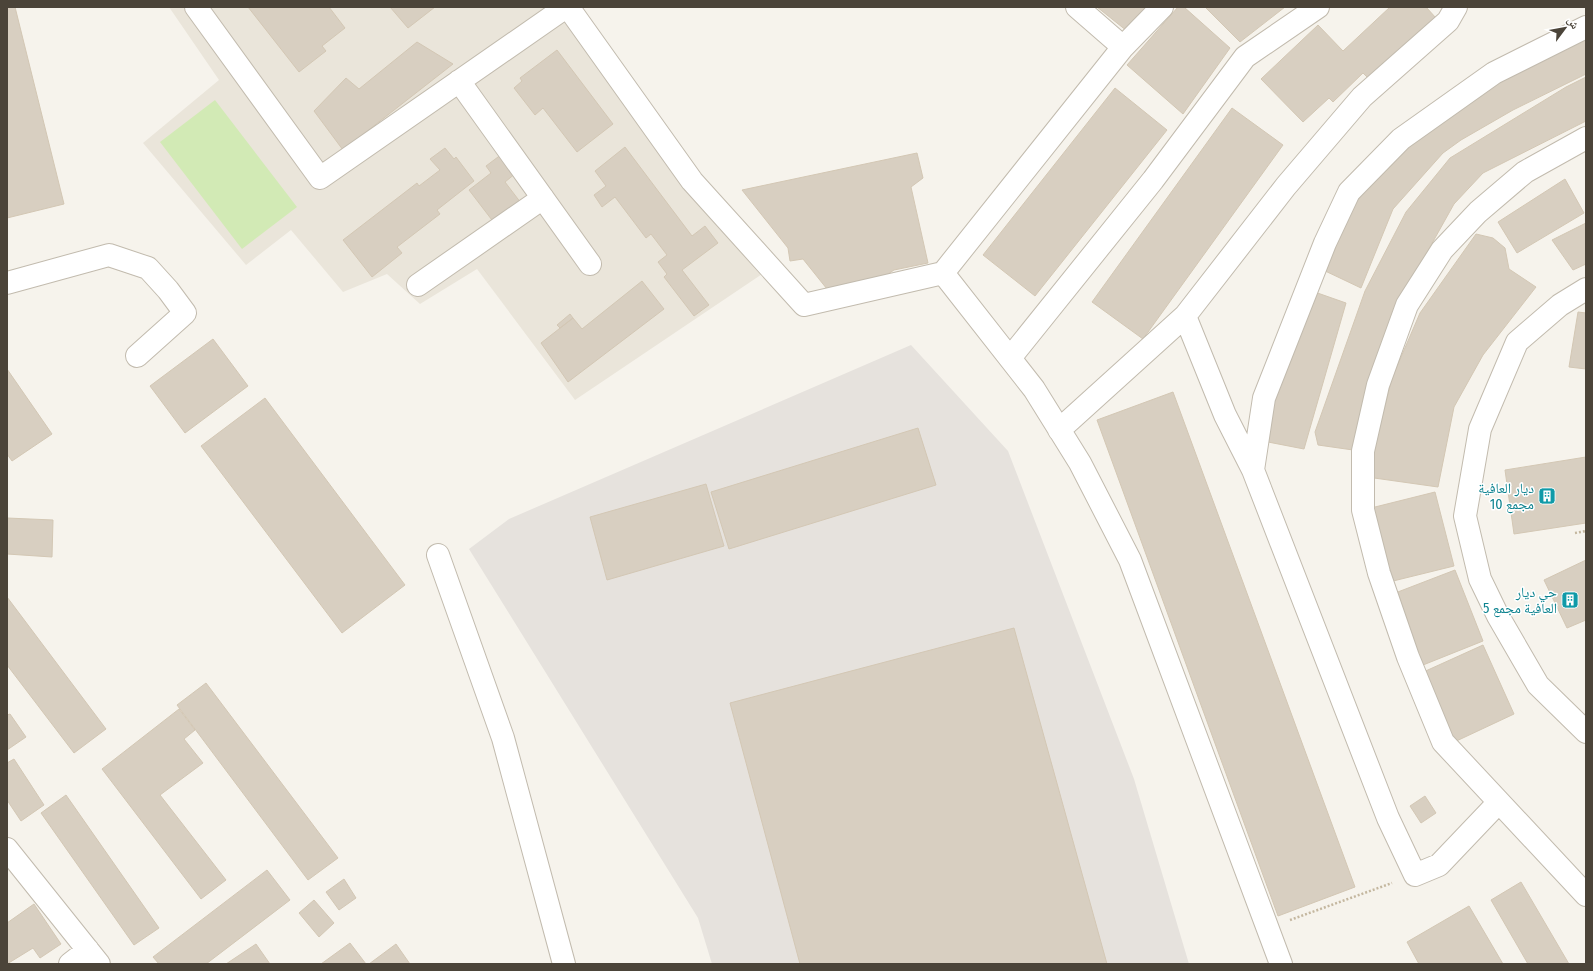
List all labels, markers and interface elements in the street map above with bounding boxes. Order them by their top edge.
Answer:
north arrow [1545,8,1585,48]
text: ش [1564,15,1582,32]
place label: ديار العافية مجمع 10 [1478,480,1534,514]
building icon: ديار العافية مجمع 10 [1537,486,1557,506]
place label: حي ديار العافية مجمع 5 [1483,584,1557,618]
building icon: حي ديار العافية مجمع 5 [1560,590,1580,610]

